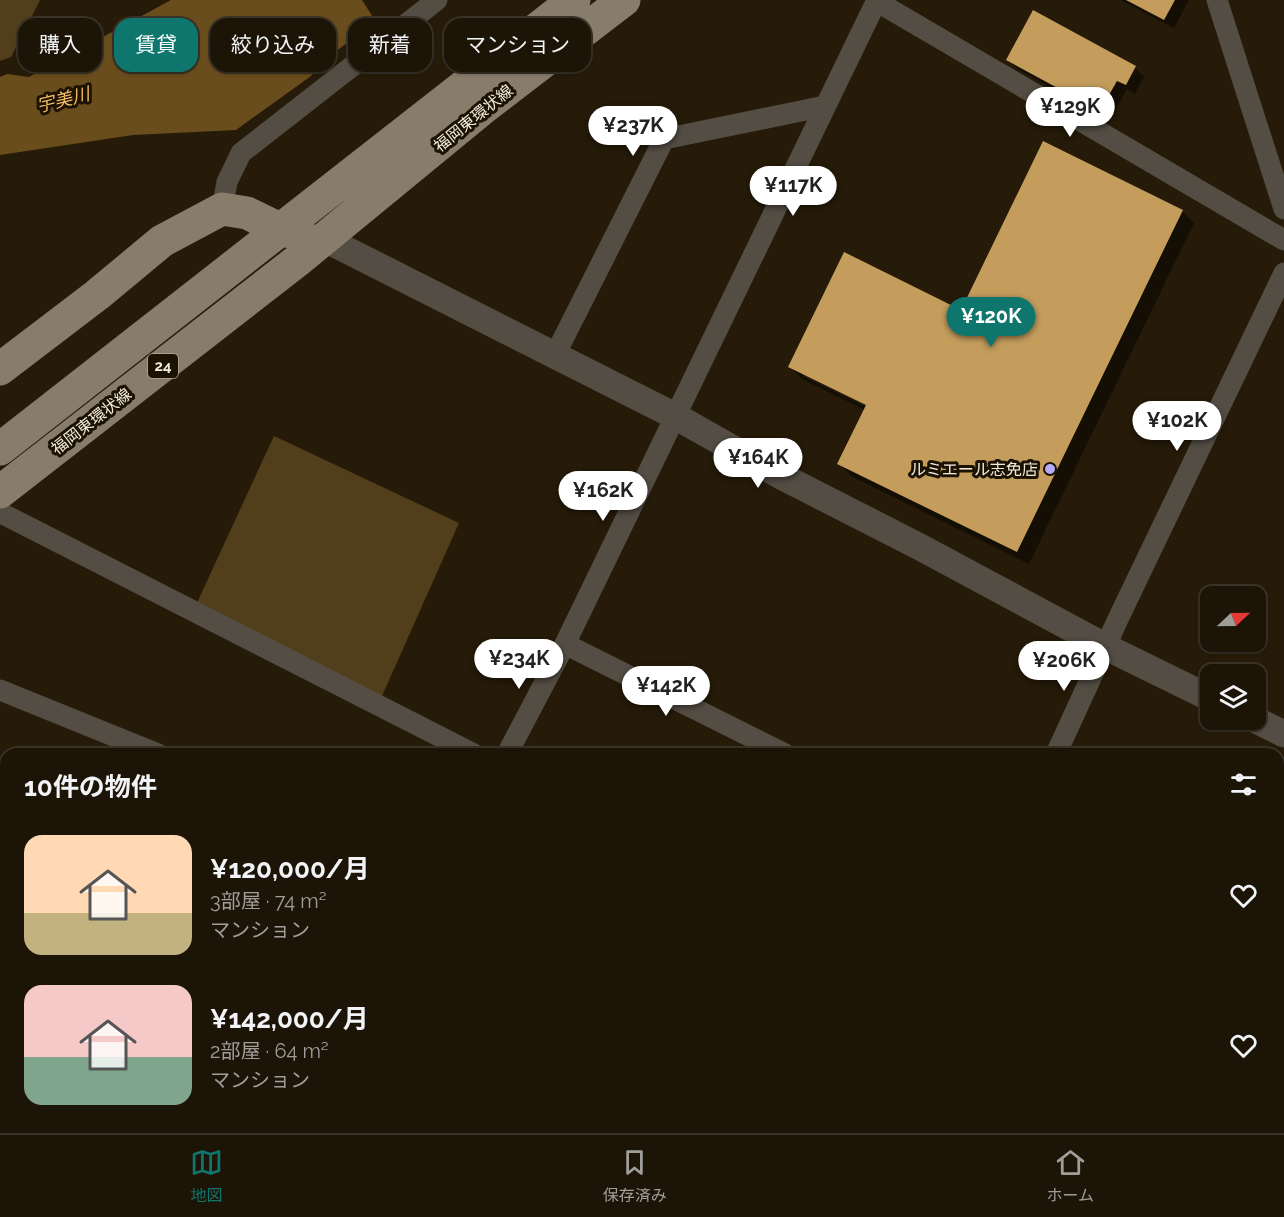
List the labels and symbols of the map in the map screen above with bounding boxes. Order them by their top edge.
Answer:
street label: 福岡東環状線 [430,81,517,156]
water label: 宇美川 [34,82,94,116]
pin: ¥129K [1028,87,1112,138]
pin: ¥237K [591,106,675,157]
pin: ¥117K [751,166,835,217]
pin: ¥120K [949,297,1033,348]
road number: 24 [148,354,178,378]
street label: 福岡東環状線 [48,384,135,458]
pin: ¥102K [1135,401,1219,452]
pin: ¥164K [716,438,800,489]
place label: ルミエール志免店 [910,460,1038,479]
marker: ルミエール志免店 [1043,462,1057,476]
pin: ¥162K [561,471,645,522]
north arrow [1200,586,1266,652]
pin: ¥234K [477,639,561,690]
pin: ¥206K [1022,641,1106,692]
pin: ¥142K [624,666,708,717]

